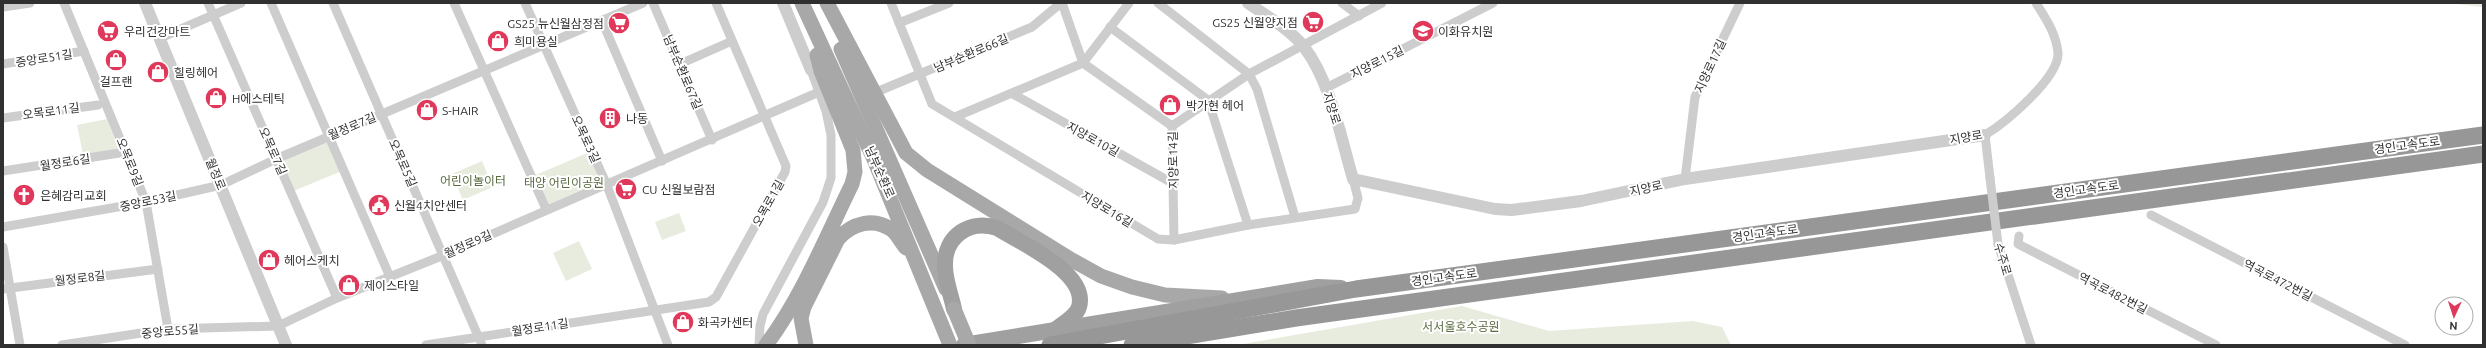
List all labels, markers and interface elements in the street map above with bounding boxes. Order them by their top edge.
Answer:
supermarket icon: GS25 신월양지점 [1300,9,1326,35]
supermarket icon: GS25 뉴신월삼정점 [606,10,632,36]
place label: GS25 신월양지점 [1212,16,1298,29]
place label: GS25 뉴신월삼정점 [507,17,604,30]
supermarket icon: 우리건강마트 [95,18,121,44]
school or university icon: 이화유치원 [1410,18,1436,44]
place label: 우리건강마트 [124,25,190,38]
place label: 이화유치원 [1438,25,1493,38]
shop icon: 희미용실 [485,28,511,54]
street label: 남부순환로66길 [932,31,1010,75]
street label: 남부순환로67길 [661,33,705,111]
place label: 희미용실 [514,35,558,48]
street label: 지양로17길 [1692,37,1728,95]
street label: 지양로15길 [1348,43,1406,81]
street label: 중앙로51길 [14,47,74,69]
shop icon: 걸프랜 [103,47,129,73]
shop icon: 힐링헤어 [145,59,171,85]
place label: 힐링헤어 [174,66,218,79]
place label: 걸프랜 [99,75,133,88]
shop icon: H에스테틱 [203,85,229,111]
street label: 지양로 [1321,90,1343,126]
place label: H에스테틱 [232,92,285,105]
shop icon: 박가현 헤어 [1157,92,1183,118]
shop icon: S-HAIR [414,97,440,123]
place label: 박가현 헤어 [1186,99,1244,112]
street label: 오목로11길 [22,101,80,121]
place label: S-HAIR [442,104,479,117]
building icon: 나동 [597,105,623,131]
street label: 월정로7길 [326,110,378,142]
place label: 나동 [626,112,648,125]
street label: 오목로3길 [569,113,603,165]
street label: 지양로10길 [1065,119,1121,159]
street label: 오목로7길 [257,125,289,177]
street label: 지양로 [1949,128,1983,146]
street label: 지양로14길 [1166,131,1180,189]
street label: 경인고속도로 [2373,134,2441,156]
street label: 오목로9길 [114,136,146,188]
street label: 오목로5길 [387,137,419,189]
street label: 남부순환로 [863,144,897,200]
street label: 월정로6길 [39,152,91,172]
street label: 월정로 [204,156,228,192]
park label: 어린이놀이터 [440,174,506,187]
park label: 태양 어린이공원 [524,176,604,189]
supermarket icon: CU 신월보람점 [613,176,639,202]
street label: 오목로1길 [750,178,786,228]
street label: 지양로 [1628,178,1664,198]
street label: 경인고속도로 [2052,178,2120,200]
church icon: 은혜감리교회 [11,182,37,208]
place label: CU 신월보람점 [642,183,716,196]
place label: 은혜감리교회 [40,189,106,202]
street label: 중앙로53길 [118,189,178,213]
street label: 지양로16길 [1079,189,1135,229]
public building icon: 신월4치안센터 [366,192,392,218]
place label: 신월4치안센터 [394,199,467,212]
street label: 경인고속도로 [1731,222,1799,244]
street label: 월정로9길 [442,228,494,260]
street label: 수주로 [1992,241,2014,277]
shop icon: 헤어스케치 [256,247,282,273]
place label: 헤어스케치 [284,254,339,267]
street label: 역곡로472번길 [2241,257,2315,303]
street label: 경인고속도로 [1410,266,1478,288]
street label: 월정로8길 [54,268,106,288]
street label: 역곡로482번길 [2076,270,2150,316]
shop icon: 제이스타일 [336,272,362,298]
place label: 제이스타일 [364,279,419,292]
north arrow [2434,296,2474,336]
shop icon: 화곡카센터 [670,309,696,335]
street label: 월정로11길 [510,316,570,338]
place label: 화곡카센터 [698,316,753,329]
park label: 서서울호수공원 [1422,320,1500,333]
text: N [2449,320,2458,332]
street label: 중앙로55길 [141,322,199,340]

